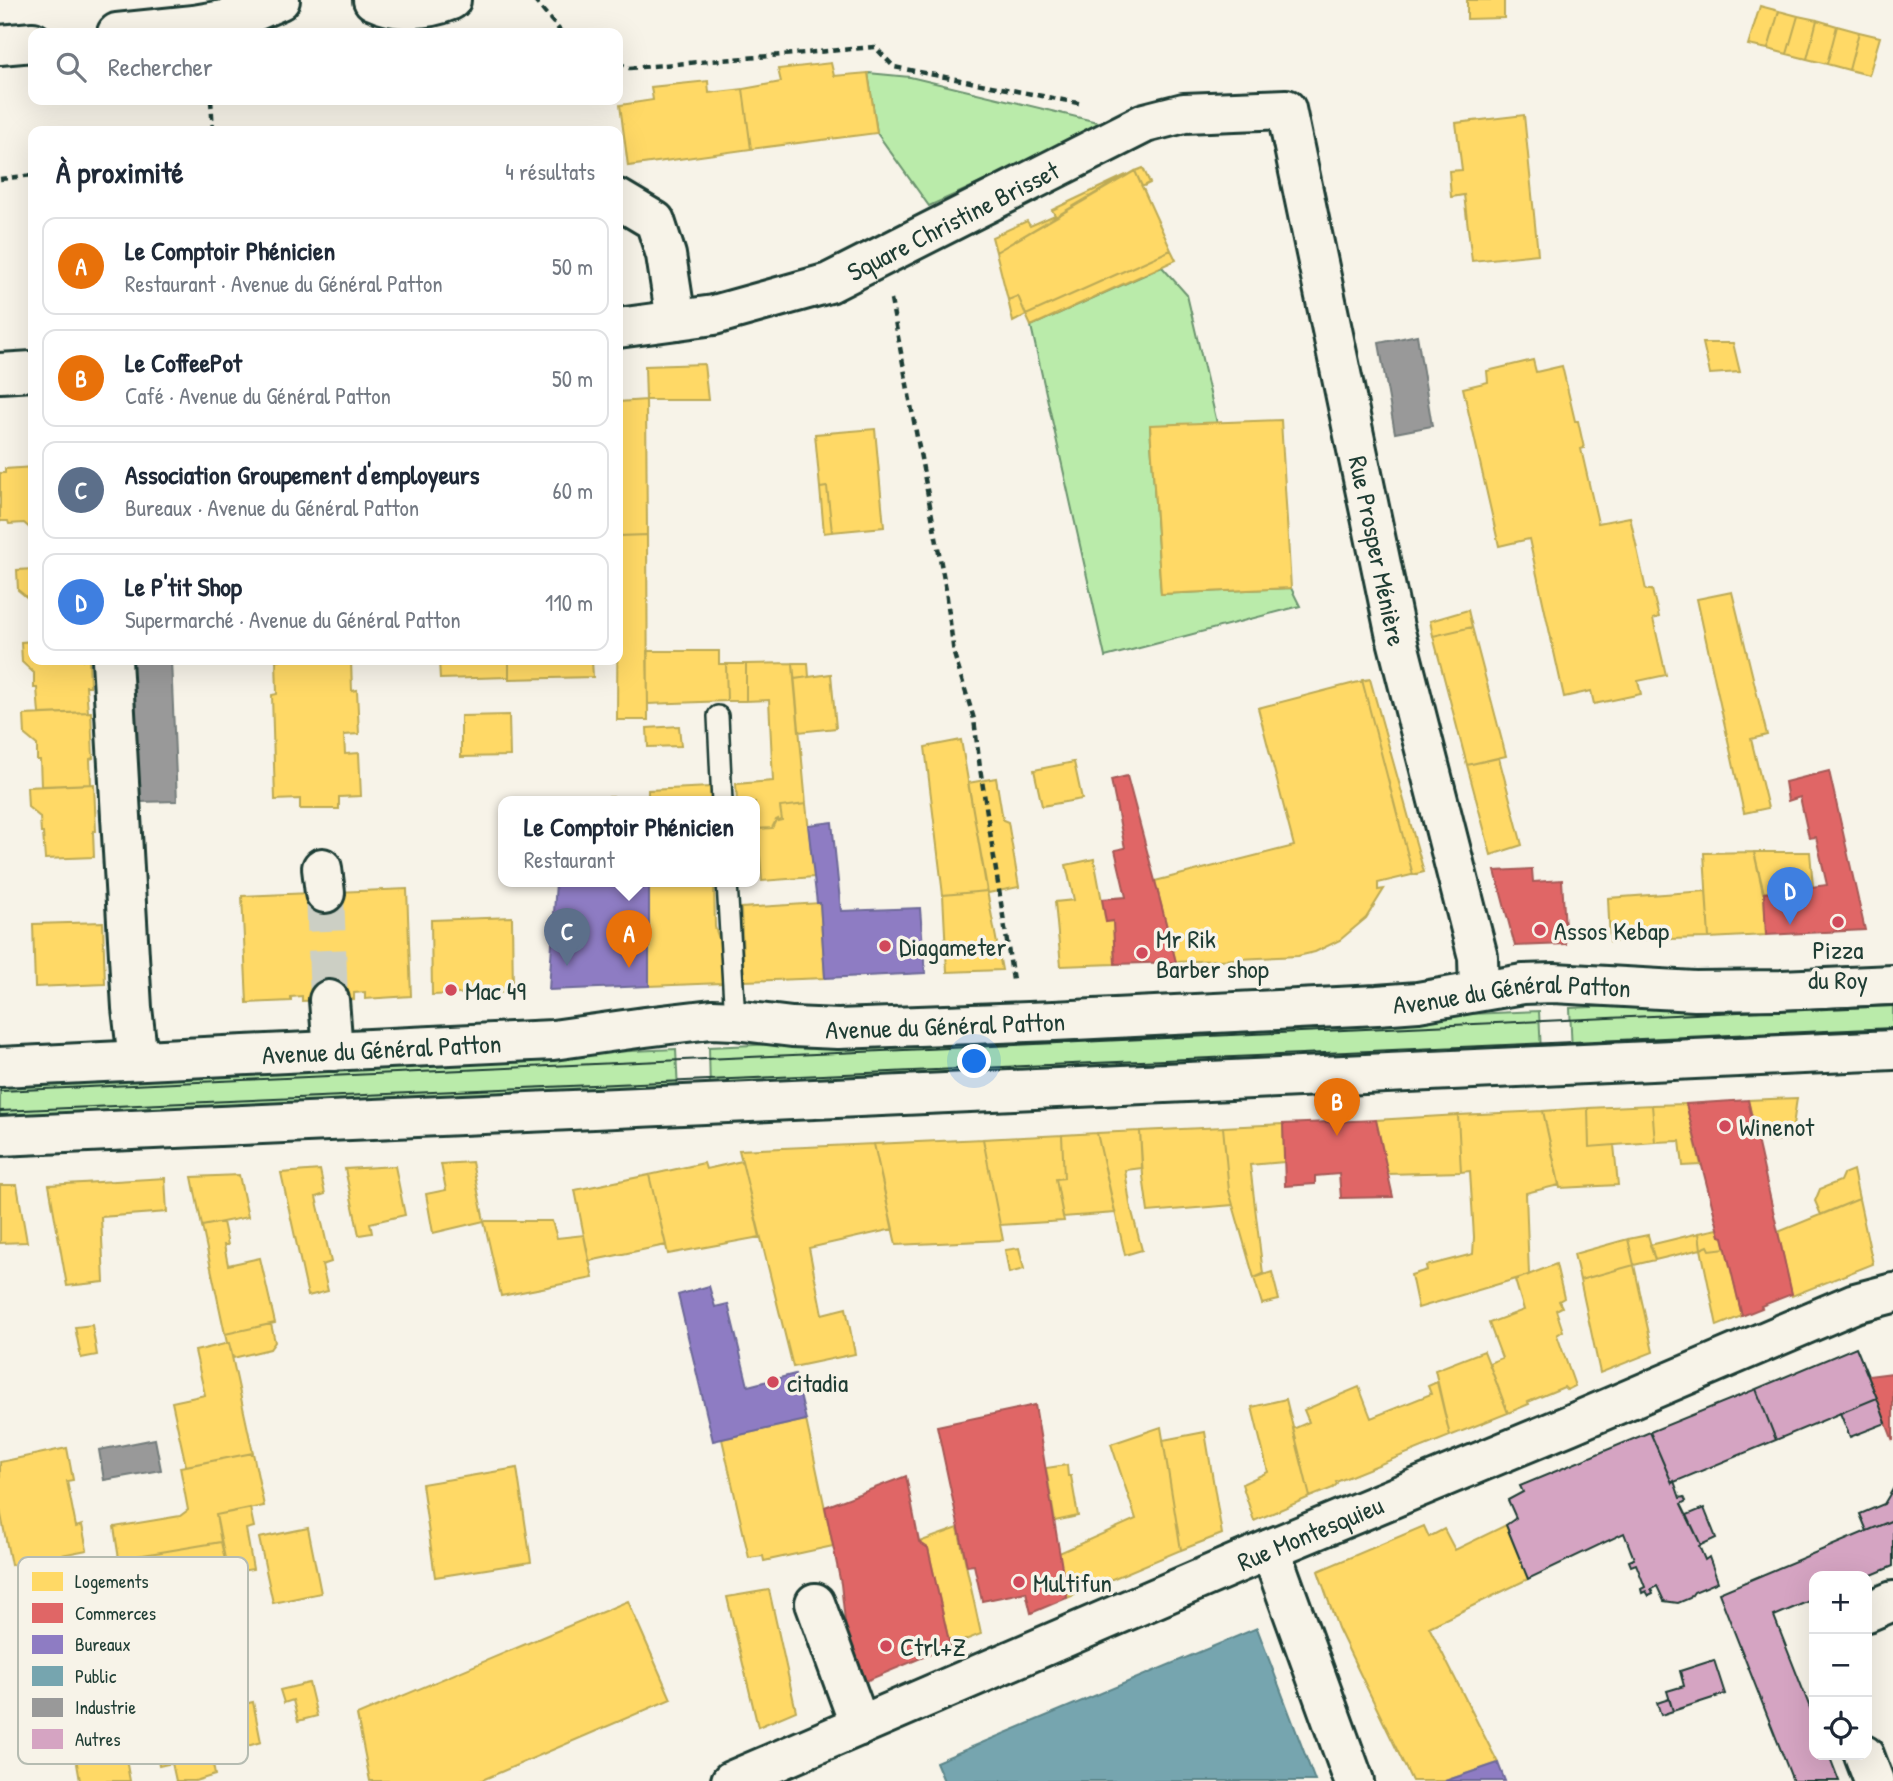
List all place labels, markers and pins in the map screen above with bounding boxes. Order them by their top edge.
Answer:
pin: D [1767,867,1813,925]
pin: C [544,908,590,966]
pin: A [606,910,652,968]
place label: Assos Kebap [1554,913,1669,948]
marker: Pizza du Roy [1830,914,1846,930]
place label: Mr Rik Barber shop [1156,921,1269,986]
marker: Assos Kebap [1532,922,1548,938]
place label: Diagameter [899,929,1006,964]
place label: Pizza du Roy [1808,932,1868,997]
marker: Diagameter [877,938,893,954]
marker: Mr Rik Barber shop [1134,945,1150,961]
place label: Mac 49 [465,973,526,1008]
marker: Mac 49 [443,982,459,998]
pin: B [1314,1078,1360,1136]
place label: Winenot [1739,1109,1815,1144]
marker: Winenot [1717,1118,1733,1134]
place label: citadia [787,1365,848,1400]
marker: citadia [765,1374,781,1390]
place label: Multifun [1033,1565,1112,1600]
marker: Multifun [1011,1574,1027,1590]
place label: Ctrl+Z [900,1629,966,1664]
marker: Ctrl+Z [878,1638,894,1654]

